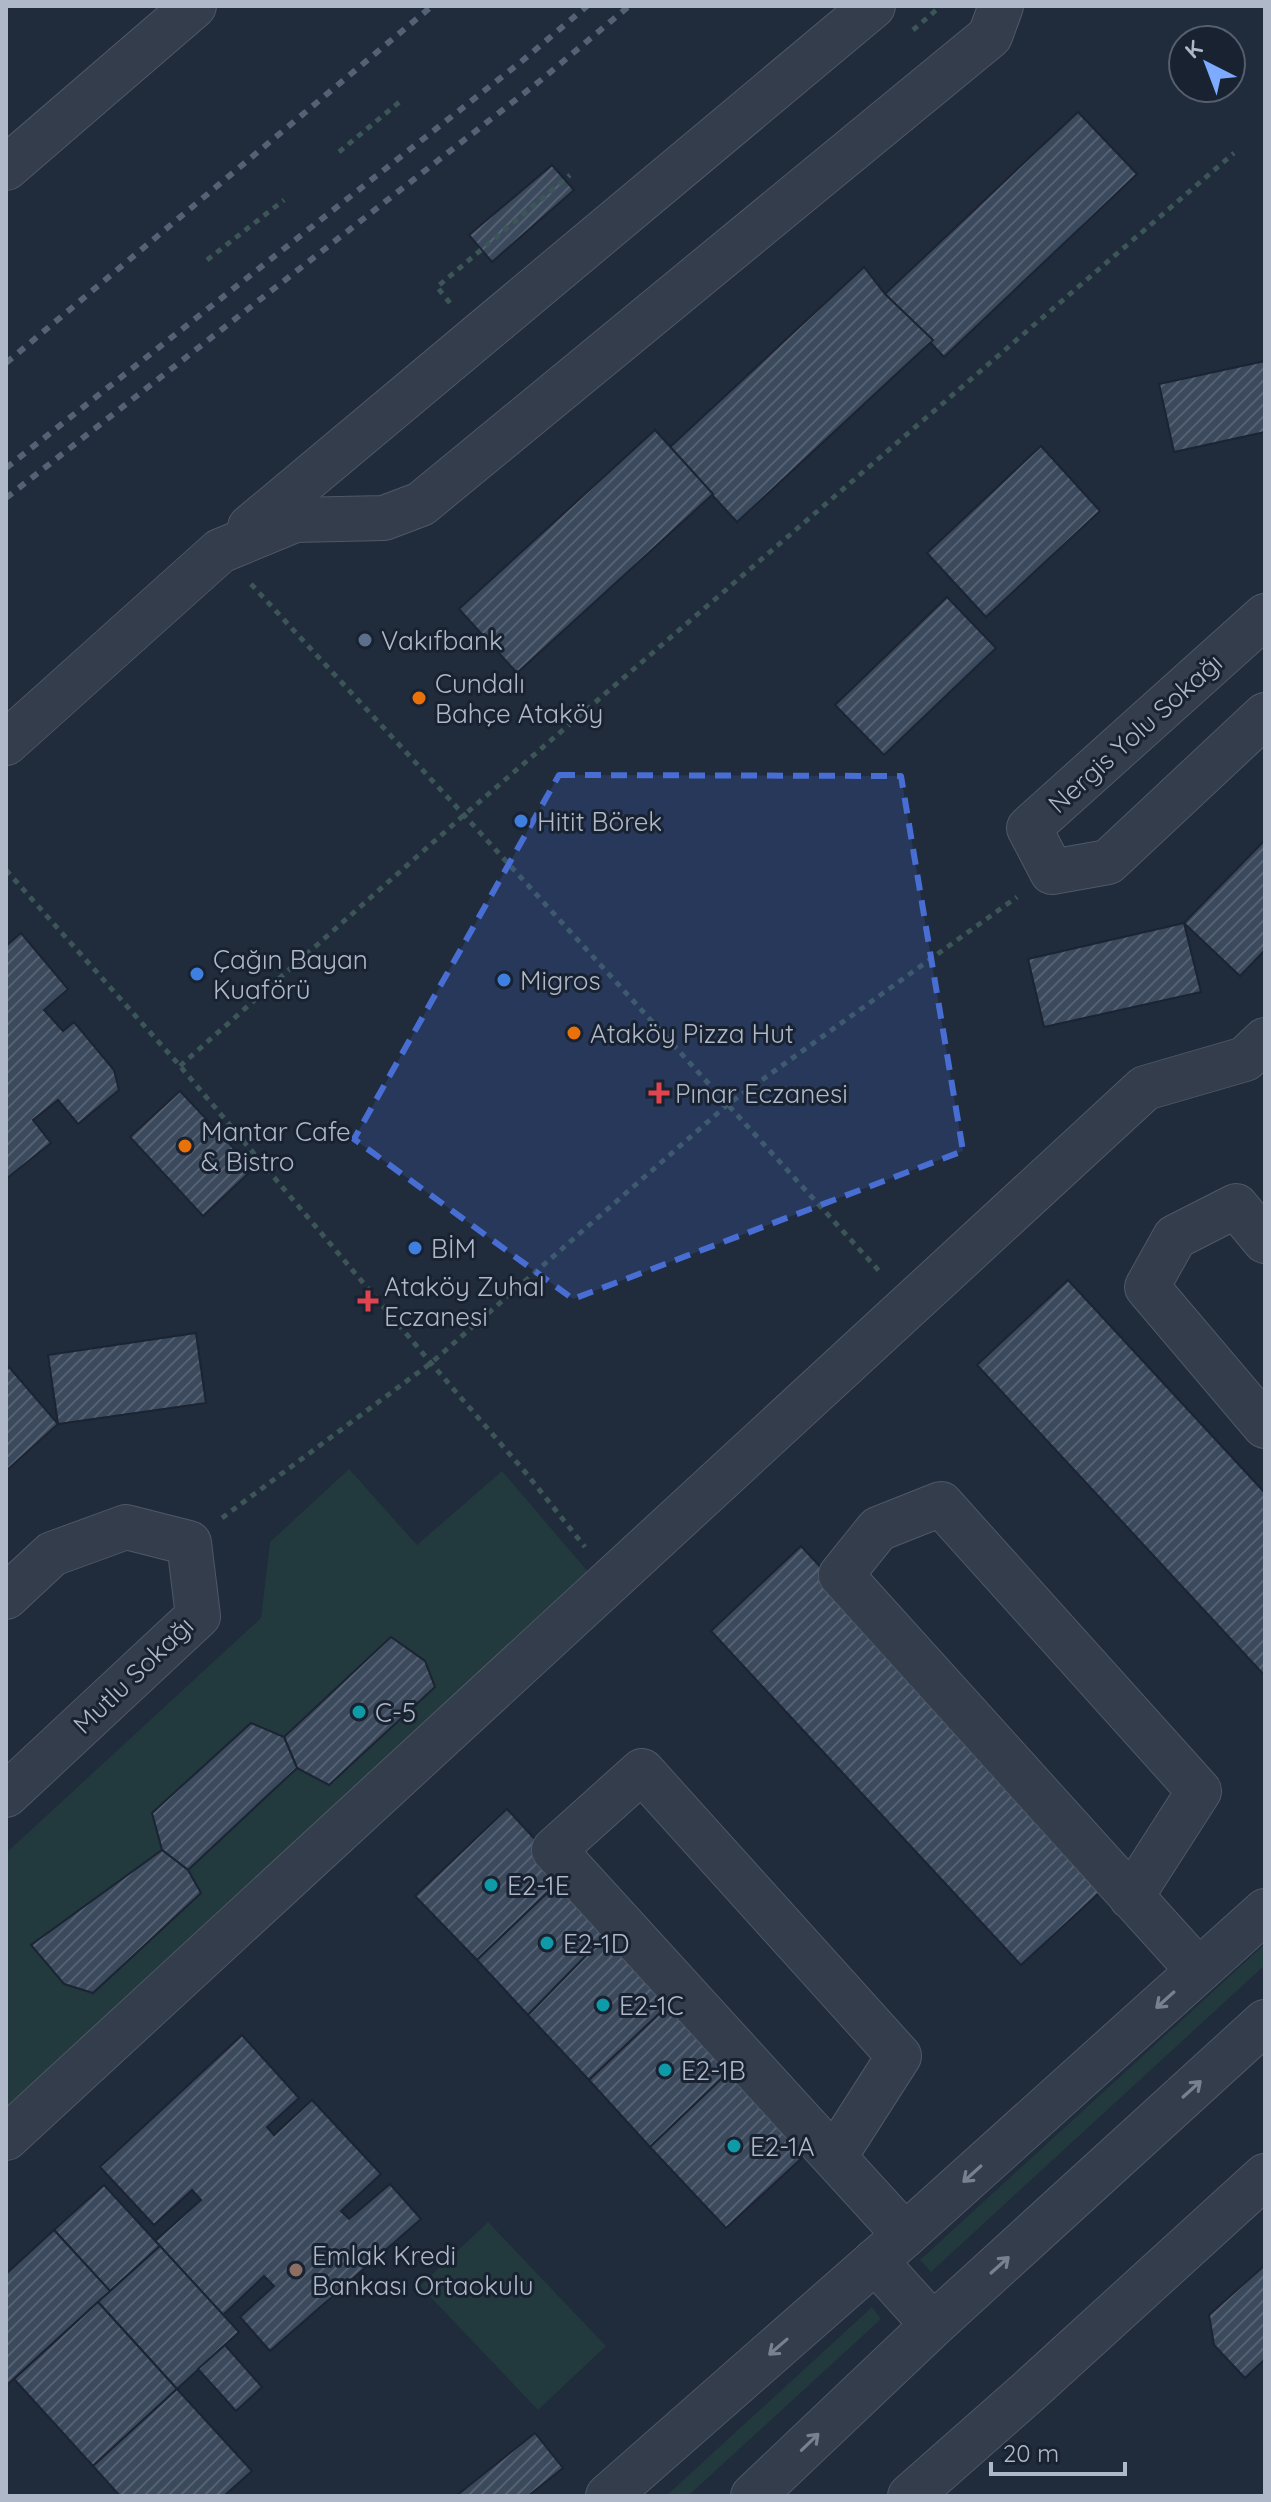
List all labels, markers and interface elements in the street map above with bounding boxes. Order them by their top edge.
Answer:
north arrow [1167,24,1247,104]
text: K [1179,34,1208,64]
place label: Vakıfbank [381,624,503,657]
marker: Vakıfbank [356,631,374,649]
street label: Nergis Yolu Sokağı [1041,646,1229,820]
place label: Cundalı Bahçe Ataköy [435,667,603,730]
marker: Cundalı Bahçe Ataköy [410,689,428,707]
place label: Hitit Börek [537,805,662,838]
marker: Hitit Börek [512,812,530,830]
place label: Çağın Bayan Kuaförü [213,943,368,1006]
place label: Migros [520,964,601,997]
marker: Çağın Bayan Kuaförü [188,965,206,983]
marker: Migros [495,971,513,989]
place label: Ataköy Pizza Hut [590,1017,794,1050]
marker: Ataköy Pizza Hut [565,1024,583,1042]
place label: Pınar Eczanesi [675,1077,848,1110]
marker: Pınar Eczanesi [650,1084,668,1102]
place label: Mantar Cafe & Bistro [201,1115,351,1178]
marker: Mantar Cafe & Bistro [176,1137,194,1155]
place label: BİM [431,1232,476,1265]
marker: BİM [406,1239,424,1257]
place label: Ataköy Zuhal Eczanesi [384,1270,545,1333]
marker: Ataköy Zuhal Eczanesi [359,1292,377,1310]
street label: Mutlu Sokağı [66,1609,200,1741]
place label: C-5 [375,1696,416,1729]
marker: C-5 [350,1703,368,1721]
place label: E2-1E [507,1869,569,1902]
marker: E2-1E [482,1876,500,1894]
place label: E2-1D [563,1927,629,1960]
marker: E2-1D [538,1934,556,1952]
place label: E2-1C [619,1989,684,2022]
one-way arrow [1155,1990,1176,2009]
marker: E2-1C [594,1996,612,2014]
place label: E2-1B [681,2054,746,2087]
marker: E2-1B [656,2061,674,2079]
one-way arrow [1181,2081,1201,2099]
place label: E2-1A [750,2130,815,2163]
marker: E2-1A [725,2137,743,2155]
one-way arrow [962,2165,982,2184]
place label: Emlak Kredi Bankası Ortaokulu [312,2239,534,2302]
one-way arrow [989,2256,1009,2274]
marker: Emlak Kredi Bankası Ortaokulu [287,2261,305,2279]
one-way arrow [768,2338,788,2356]
scale bar [991,2426,1125,2476]
one-way arrow [800,2433,820,2452]
text: 20 m [1003,2438,1059,2468]

